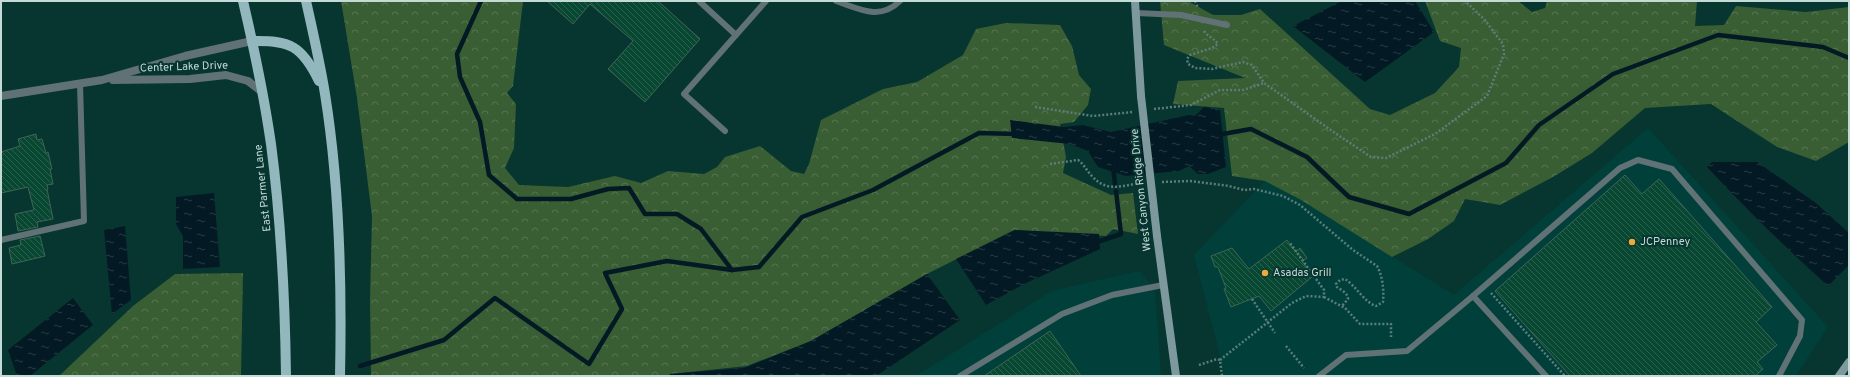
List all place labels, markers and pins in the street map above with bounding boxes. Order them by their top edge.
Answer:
place label: JCPenney [1640,235,1690,249]
marker: JCPenney [1627,237,1637,247]
place label: Asadas Grill [1273,266,1331,280]
marker: Asadas Grill [1260,268,1270,278]

